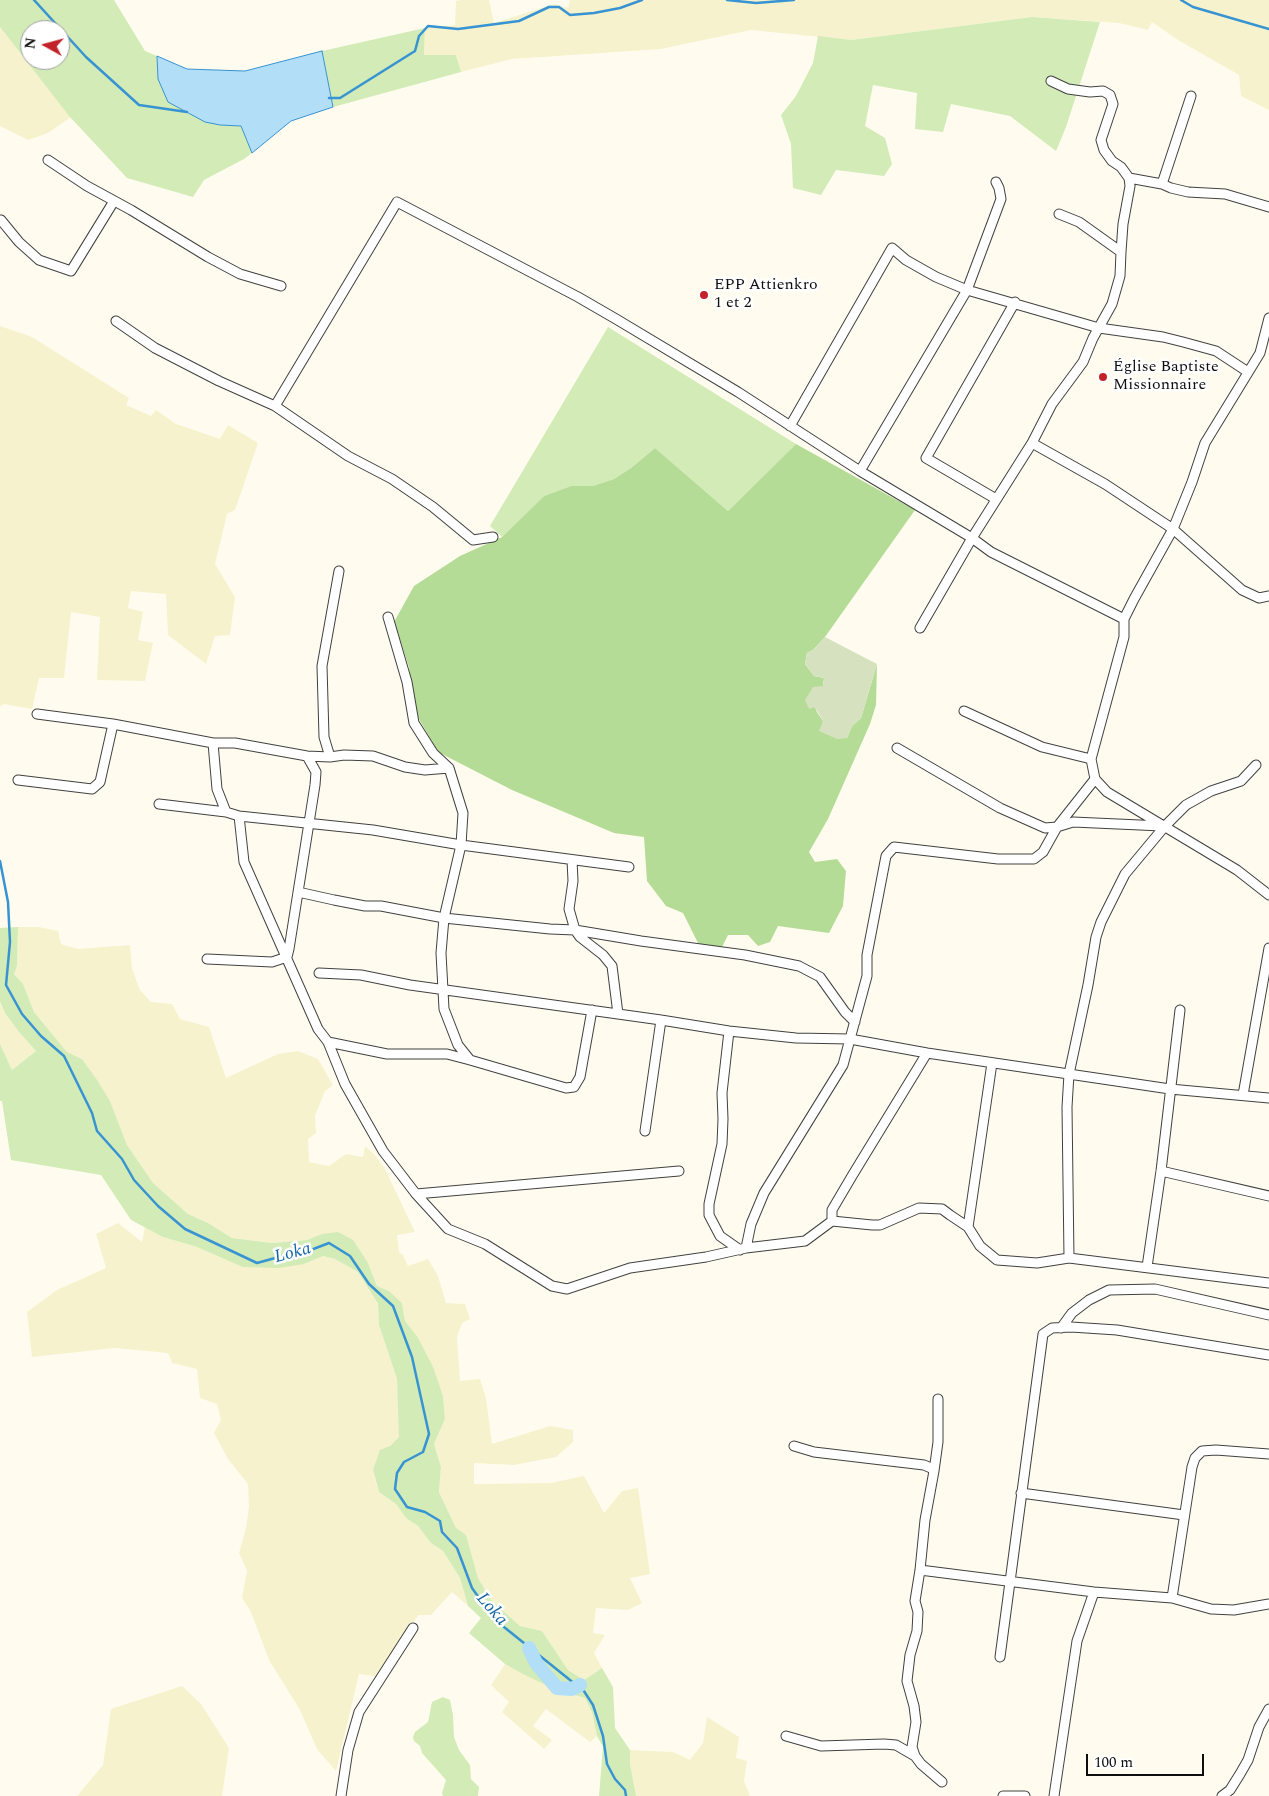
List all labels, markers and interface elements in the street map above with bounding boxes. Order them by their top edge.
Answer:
north arrow [20,20,70,70]
text: N [19,36,42,50]
place label: EPP Attienkro 1 et 2 [714,276,818,314]
marker: EPP Attienkro 1 et 2 [698,289,710,301]
place label: Église Baptiste Missionnaire [1113,358,1219,396]
marker: Église Baptiste Missionnaire [1097,371,1109,383]
water label: Loka [272,1239,314,1269]
water label: Loka [471,1589,511,1631]
scale bar [1089,1744,1206,1776]
text: 100 m [1094,1751,1133,1774]

